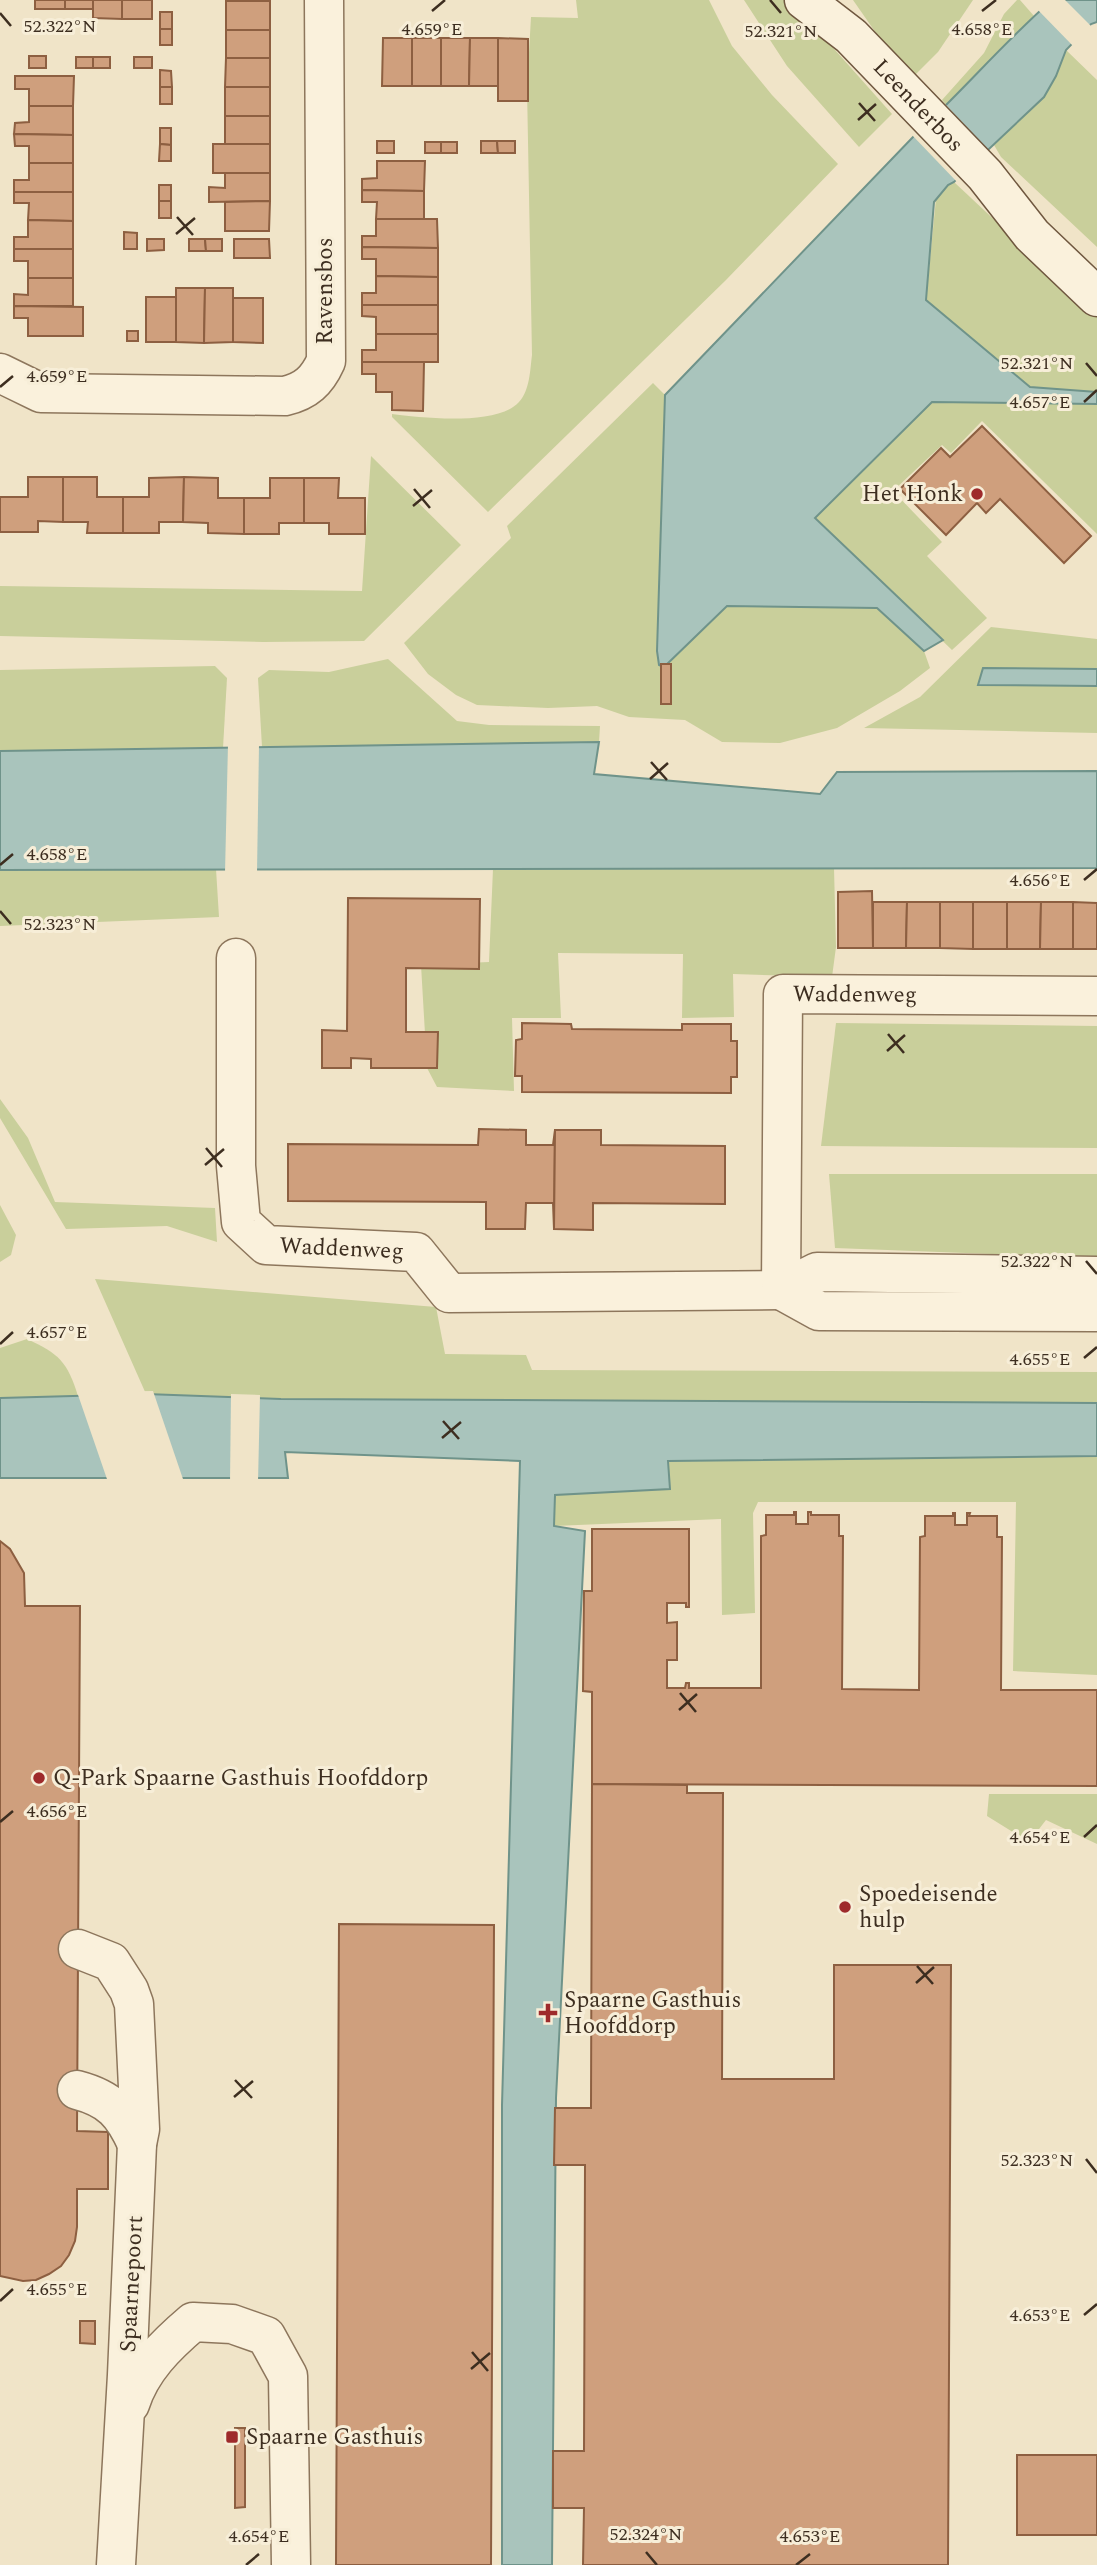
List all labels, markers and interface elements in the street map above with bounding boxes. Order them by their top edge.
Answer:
text: 52.322°N [24,13,96,40]
text: 4.659°E [401,16,463,43]
text: 4.658°E [951,16,1013,43]
text: 52.321°N [745,18,817,45]
street label: Leenderbos [864,51,972,161]
street label: Ravensbos [308,237,343,345]
text: 52.321°N [1001,350,1073,377]
text: 4.659°E [26,363,88,390]
text: 4.657°E [1009,389,1071,416]
place label: Het Honk [862,477,963,512]
marker: Het Honk [969,486,985,502]
text: 4.658°E [26,841,88,868]
text: 4.656°E [1009,867,1071,894]
text: 52.323°N [24,911,96,938]
street label: Waddenweg [793,977,917,1012]
street label: Waddenweg [279,1228,405,1269]
text: 52.322°N [1001,1248,1073,1275]
text: 4.657°E [26,1319,88,1346]
text: 4.655°E [1009,1346,1071,1373]
place label: Q-Park Spaarne Gasthuis Hoofddorp [53,1761,428,1796]
marker: Q-Park Spaarne Gasthuis Hoofddorp [31,1770,47,1786]
text: 4.656°E [26,1798,88,1825]
text: 4.654°E [1009,1824,1071,1851]
place label: Spoedeisende hulp [859,1877,998,1938]
marker: Spoedeisende hulp [837,1899,853,1915]
place label: Spaarne Gasthuis Hoofddorp [564,1983,741,2044]
marker: Spaarne Gasthuis Hoofddorp [538,2003,558,2023]
text: 52.323°N [1001,2147,1073,2174]
street label: Spaarnepoort [111,2215,153,2353]
text: 4.655°E [26,2276,88,2303]
text: 4.653°E [1009,2302,1071,2329]
place label: Spaarne Gasthuis [246,2420,423,2455]
marker: Spaarne Gasthuis [224,2429,240,2445]
text: 52.324°N [610,2521,682,2548]
text: 4.654°E [228,2523,290,2550]
text: 4.653°E [779,2523,841,2550]

